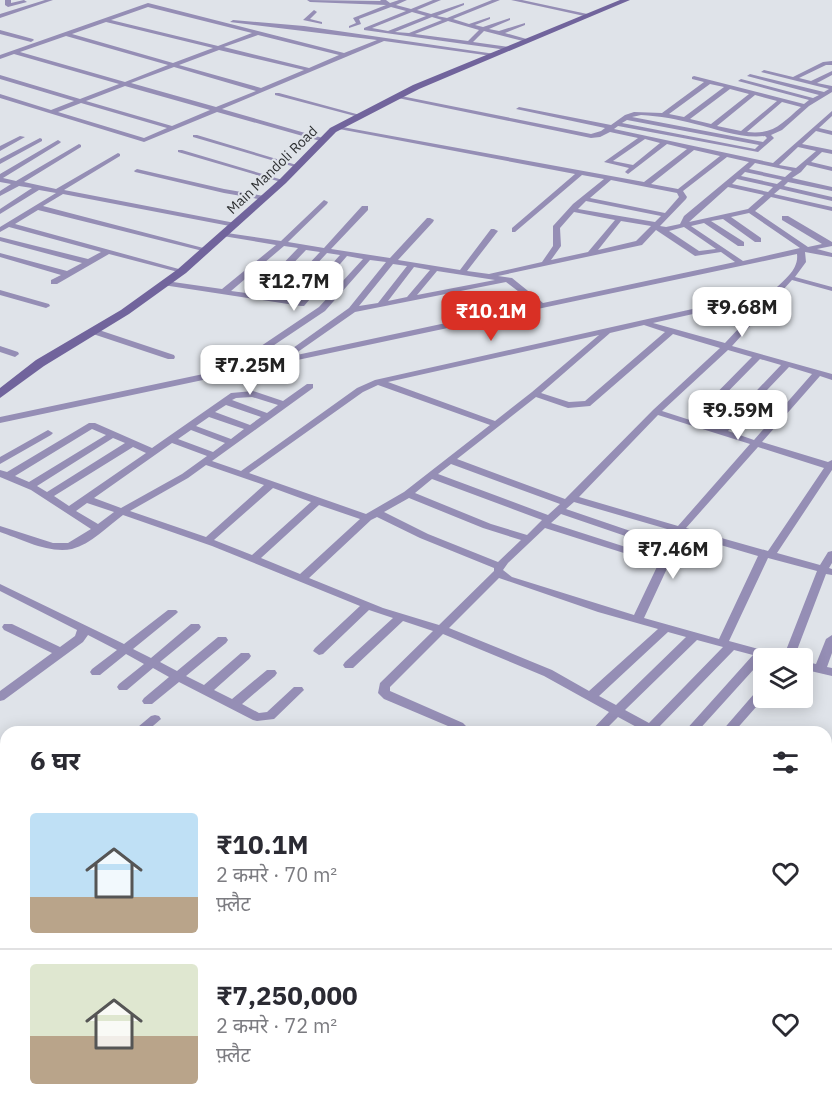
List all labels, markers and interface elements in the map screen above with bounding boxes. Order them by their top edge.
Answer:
street label: Main Mandoli Road [223,122,321,218]
pin: ₹12.7M [245,261,343,312]
text: ₹12.7M [258,267,330,294]
pin: ₹9.68M [693,287,791,338]
pin: ₹10.1M [442,291,540,342]
text: ₹9.68M [706,293,778,320]
text: ₹10.1M [455,297,527,324]
pin: ₹7.25M [201,345,299,396]
text: ₹7.25M [214,351,286,378]
pin: ₹9.59M [689,390,787,441]
text: ₹9.59M [702,396,774,423]
pin: ₹7.46M [624,529,722,580]
text: ₹7.46M [637,535,709,562]
map controls [753,648,813,708]
button: layers [753,648,813,708]
text: 6 घर [30,743,80,777]
icon: filters [769,746,802,779]
text: ₹10.1M [216,827,309,861]
icon: home [78,837,150,909]
icon: heart [769,857,802,890]
text: 2 कमरे · 70 m² [216,861,337,888]
text: फ़्लैट [216,890,251,917]
text: ₹7,250,000 [216,978,358,1012]
icon: home [78,988,150,1060]
icon: heart [769,1008,802,1041]
text: 2 कमरे · 72 m² [216,1012,337,1039]
text: फ़्लैट [216,1041,251,1068]

